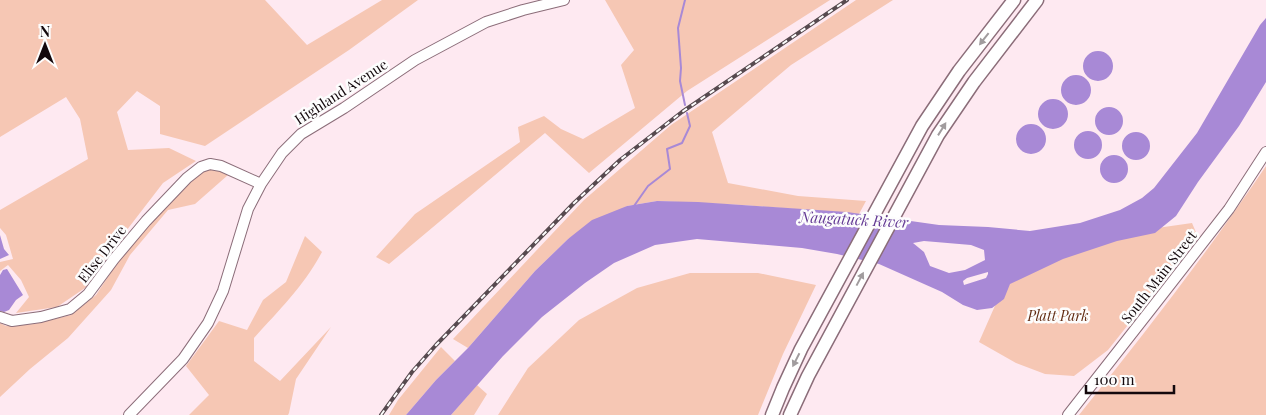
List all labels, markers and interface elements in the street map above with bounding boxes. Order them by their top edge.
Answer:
north arrow [20,20,70,70]
text: N [40,22,50,41]
one-way arrow [979,32,989,45]
street label: Highland Avenue [291,54,391,129]
one-way arrow [938,122,947,135]
water label: Naugatuck River [797,206,909,232]
street label: Elise Drive [73,221,130,286]
street label: South Main Street [1116,226,1201,327]
one-way arrow [856,272,864,286]
park label: Platt Park [1027,306,1089,325]
one-way arrow [792,352,800,367]
scale bar [1086,362,1174,394]
text: 100 m [1094,369,1135,389]

